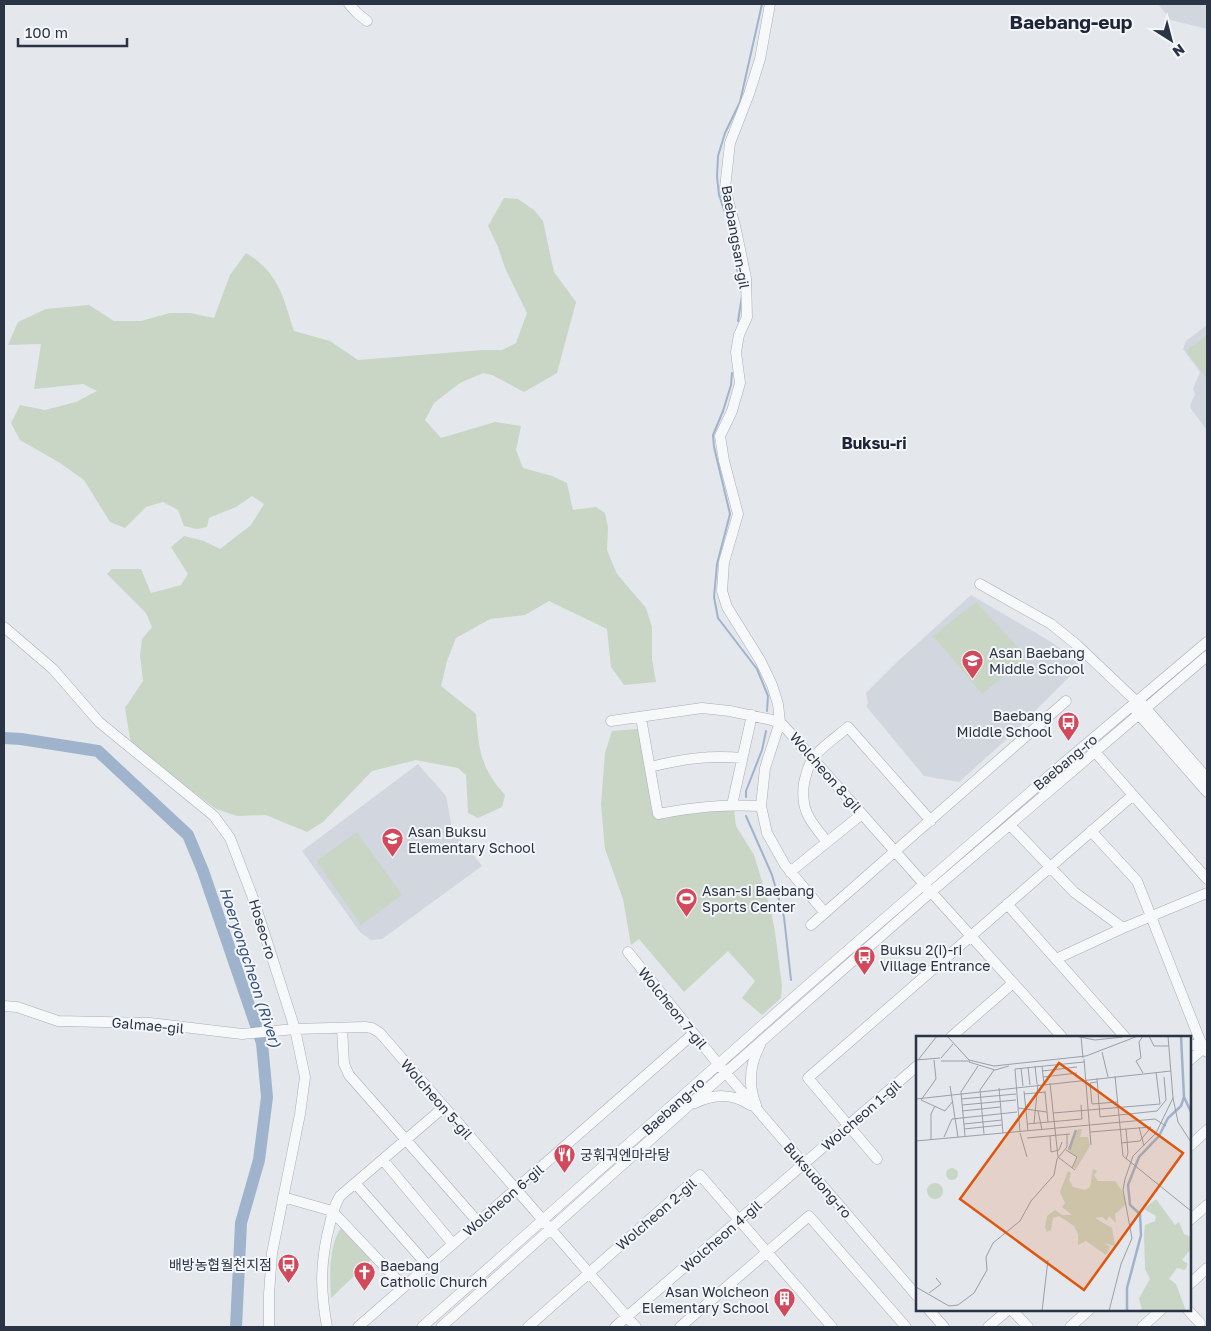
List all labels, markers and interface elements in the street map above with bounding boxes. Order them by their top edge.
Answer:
district label: Baebang-eup [1010,10,1133,33]
scale bar [18,15,126,47]
north arrow [1146,15,1196,65]
text: 100 m [25,23,68,41]
text: N [1170,41,1188,61]
street label: Baebangsan-gil [718,184,754,290]
district label: Buksu-ri [841,433,907,453]
place label: Asan Baebang Middle School [989,644,1085,677]
school or university icon: Asan Baebang Middle School [961,648,985,679]
place label: Baebang Middle School [957,707,1052,740]
bus stop icon: Baebang Middle School [1056,711,1080,742]
street label: Wolcheon 8-gil [786,728,866,816]
street label: Baebang-ro [1030,730,1100,794]
place label: Asan Buksu Elementary School [408,823,535,856]
school or university icon: Asan Buksu Elementary School [380,827,404,858]
place label: Asan-si Baebang Sports Center [702,882,814,915]
water label: Hoeryongcheon (River) [216,885,286,1050]
sports icon: Asan-si Baebang Sports Center [674,886,698,917]
street label: Hoseo-ro [246,897,280,961]
place label: Buksu 2(i)-ri Village Entrance [880,941,990,974]
bus stop icon: Buksu 2(i)-ri Village Entrance [852,945,876,976]
street label: Wolcheon 7-gil [635,964,711,1052]
street label: Galmae-gil [111,1013,185,1037]
inset map [916,1036,1191,1311]
street label: Wolcheon 5-gil [398,1055,476,1143]
street label: Baebang-ro [638,1074,708,1138]
street label: Wolcheon 1-gil [818,1076,904,1154]
street label: Buksudong-ro [780,1139,856,1221]
restaurant icon: 궁훠궈엔마라탕 [552,1142,576,1173]
place label: 궁훠궈엔마라탕 [580,1146,670,1163]
street label: Wolcheon 6-gil [459,1160,547,1240]
street label: Wolcheon 2-gil [612,1175,700,1253]
street label: Wolcheon 4-gil [677,1196,765,1276]
bus stop icon: 배방농협월천지점 [276,1252,300,1283]
place label: 배방농협월천지점 [169,1256,272,1273]
place label: Baebang Catholic Church [380,1257,487,1290]
church icon: Baebang Catholic Church [352,1261,376,1292]
place label: Asan Wolcheon Elementary School [642,1283,769,1316]
building icon: Asan Wolcheon Elementary School [773,1287,797,1318]

